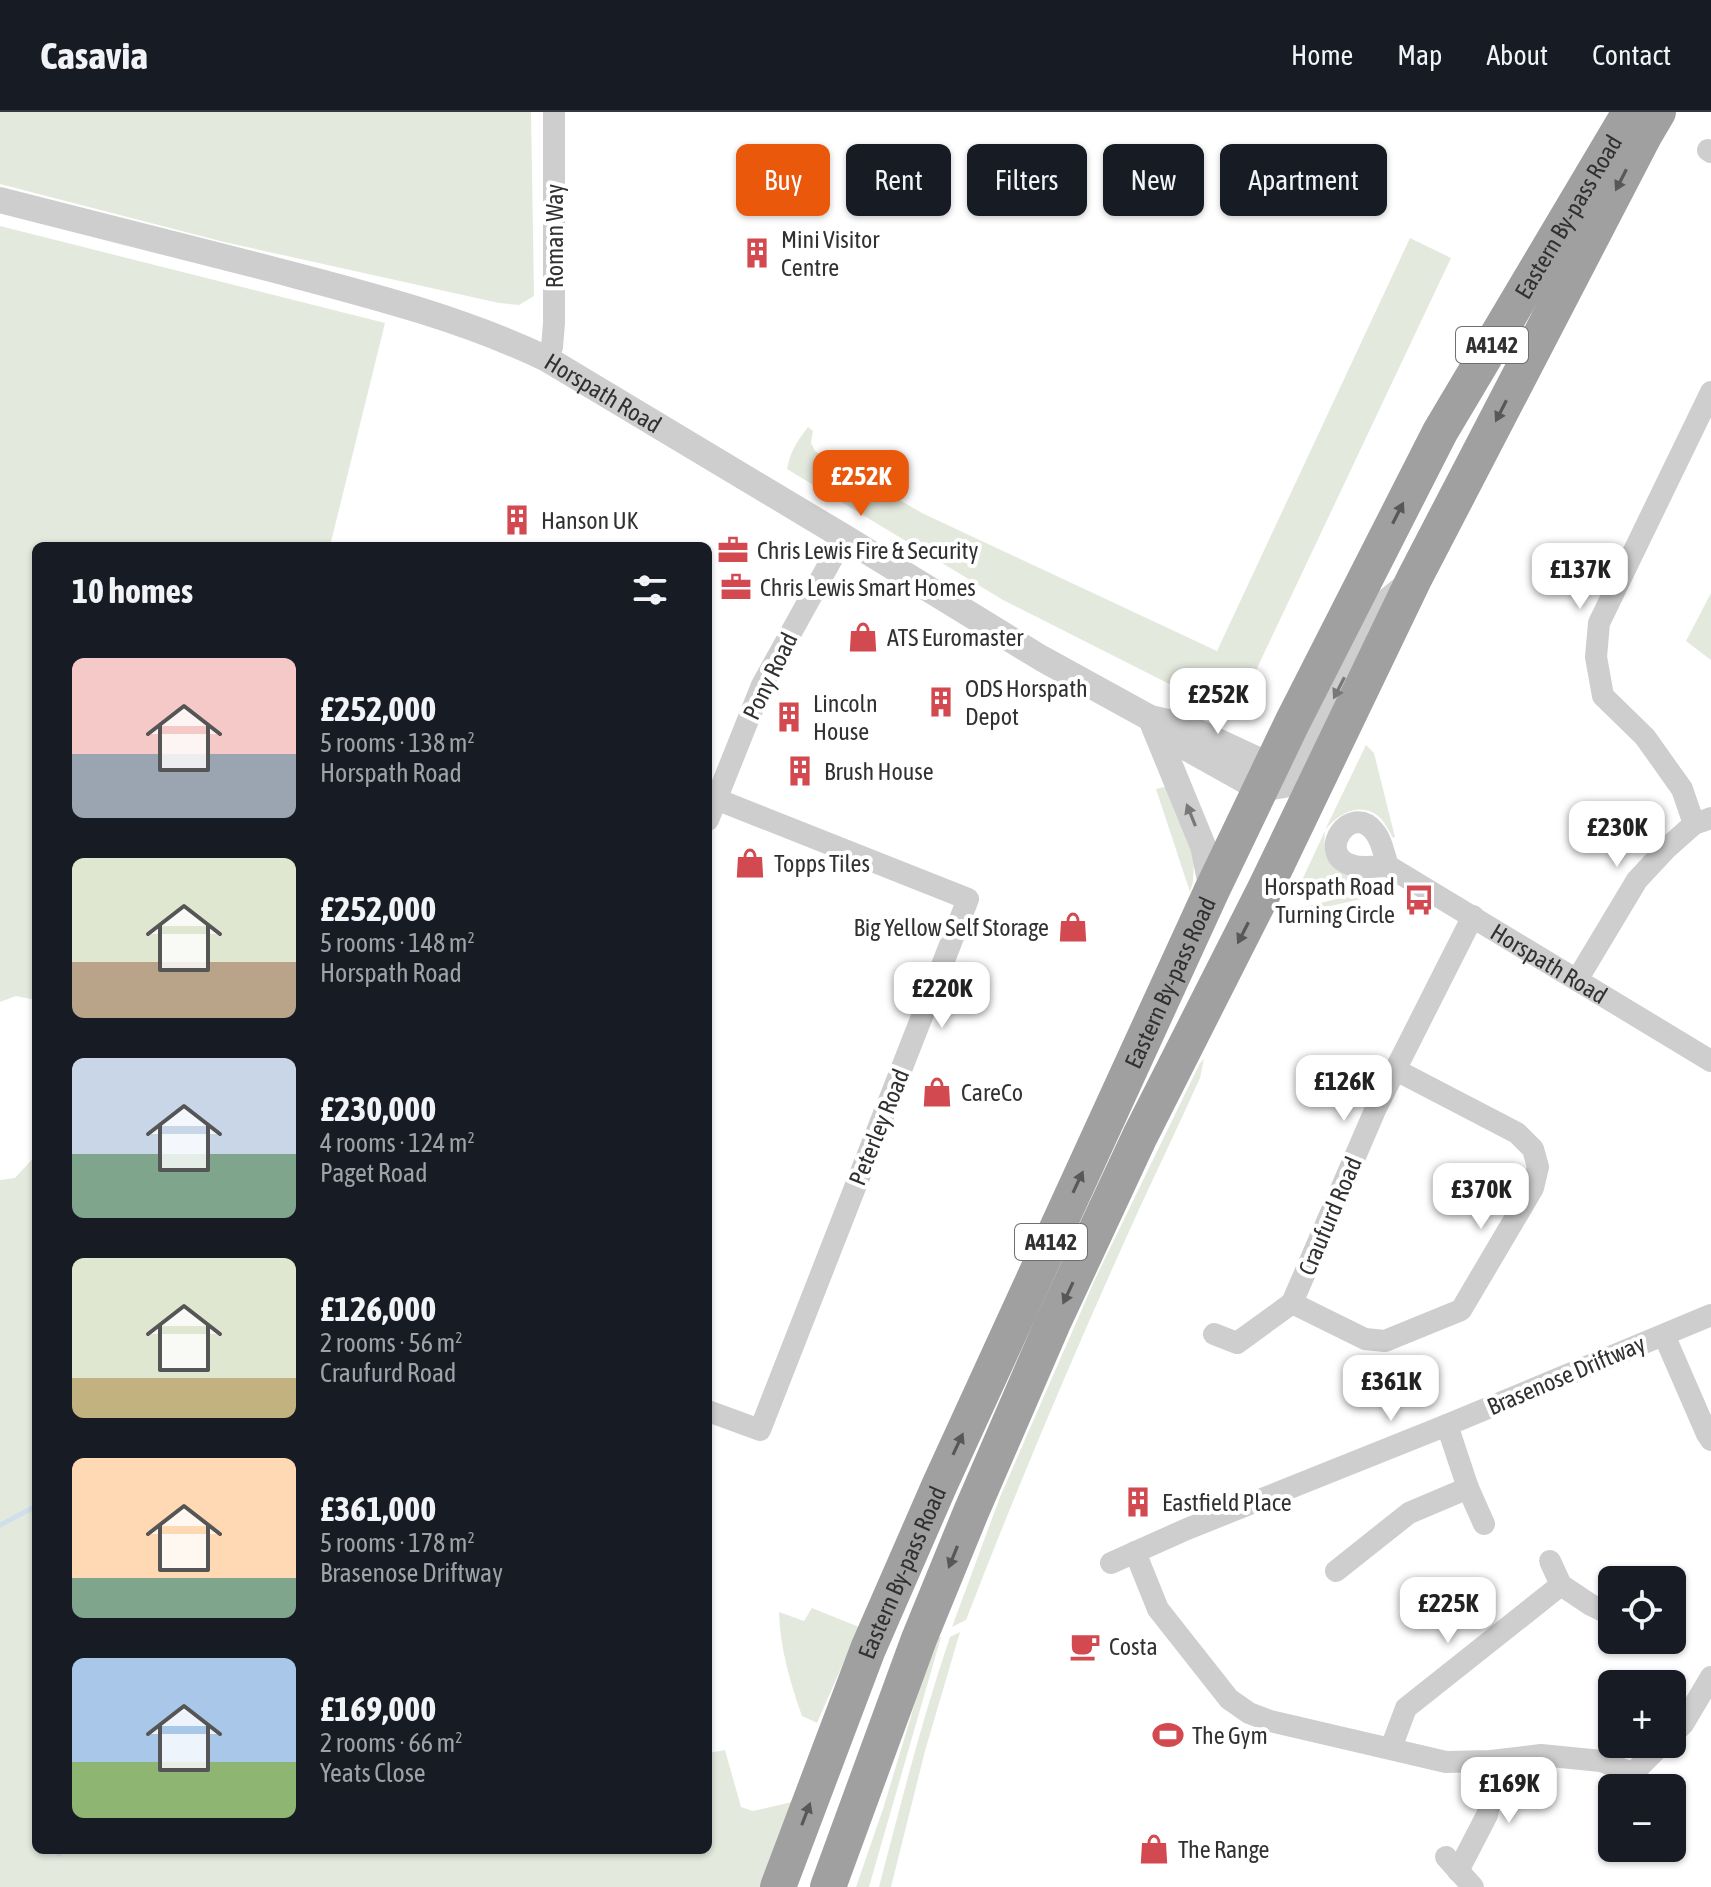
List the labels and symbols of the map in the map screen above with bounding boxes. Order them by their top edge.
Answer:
street label: Eastern By-pass Road [1509,130,1627,303]
one-way arrow [1614,169,1627,192]
street label: Roman Way [541,184,568,288]
place label: Mini Visitor Centre [781,226,880,281]
building icon: Mini Visitor Centre [740,236,774,270]
road number: A4142 [1456,327,1528,363]
street label: Horspath Road [540,347,666,438]
one-way arrow [1494,400,1508,422]
pin: £252K [805,450,917,518]
one-way arrow [1391,501,1405,524]
building icon: Hanson UK [500,503,534,537]
place label: Hanson UK [541,507,639,534]
office icon: Chris Lewis Fire & Security [716,533,750,567]
place label: Chris Lewis Fire & Security [757,537,978,564]
pin: £137K [1524,543,1636,611]
office icon: Chris Lewis Smart Homes [719,570,753,604]
place label: Chris Lewis Smart Homes [760,574,976,601]
shop icon: ATS Euromaster [846,620,880,654]
place label: ATS Euromaster [887,624,1024,651]
street label: Pony Road [737,628,803,724]
pin: £252K [1162,668,1274,736]
place label: ODS Horspath Depot [965,675,1088,730]
one-way arrow [1333,676,1346,699]
building icon: ODS Horspath Depot [924,685,958,719]
place label: Lincoln House [813,690,878,745]
building icon: Lincoln House [772,700,806,734]
building icon: Brush House [783,754,817,788]
place label: Brush House [824,758,934,785]
pin: £230K [1561,801,1673,869]
one-way arrow [1184,803,1197,827]
shop icon: Topps Tiles [733,846,767,880]
place label: Topps Tiles [774,850,870,877]
place label: Horspath Road Turning Circle [1264,873,1395,928]
bus stop icon: Horspath Road Turning Circle [1402,883,1436,917]
street label: Eastern By-pass Road [1119,893,1221,1072]
shop icon: Big Yellow Self Storage [1056,910,1090,944]
place label: Big Yellow Self Storage [853,914,1049,941]
street label: Horspath Road [1486,918,1612,1009]
one-way arrow [1236,922,1249,945]
pin: £220K [886,962,998,1030]
pin: £126K [1288,1055,1400,1123]
street label: Peterley Road [843,1065,915,1189]
shop icon: CareCo [920,1075,954,1109]
place label: CareCo [961,1079,1023,1106]
street label: Craufurd Road [1293,1153,1367,1279]
pin: £370K [1425,1163,1537,1231]
one-way arrow [1071,1171,1085,1194]
road number: A4142 [1015,1224,1087,1260]
one-way arrow [1061,1281,1074,1305]
street label: Brasenose Driftway [1483,1330,1649,1420]
pin: £361K [1335,1355,1447,1423]
one-way arrow [951,1433,965,1456]
street label: Eastern By-pass Road [852,1482,951,1662]
building icon: Eastfield Place [1121,1485,1155,1519]
place label: Eastfield Place [1162,1489,1292,1516]
one-way arrow [946,1545,959,1569]
pin: £225K [1392,1577,1504,1645]
cafe icon: Costa [1068,1629,1102,1663]
place label: Costa [1109,1633,1158,1660]
sports icon: The Gym [1151,1718,1185,1752]
place label: The Gym [1192,1722,1268,1749]
pin: £169K [1453,1757,1565,1825]
one-way arrow [800,1802,813,1826]
shop icon: The Range [1137,1832,1171,1866]
place label: The Range [1178,1836,1269,1863]

